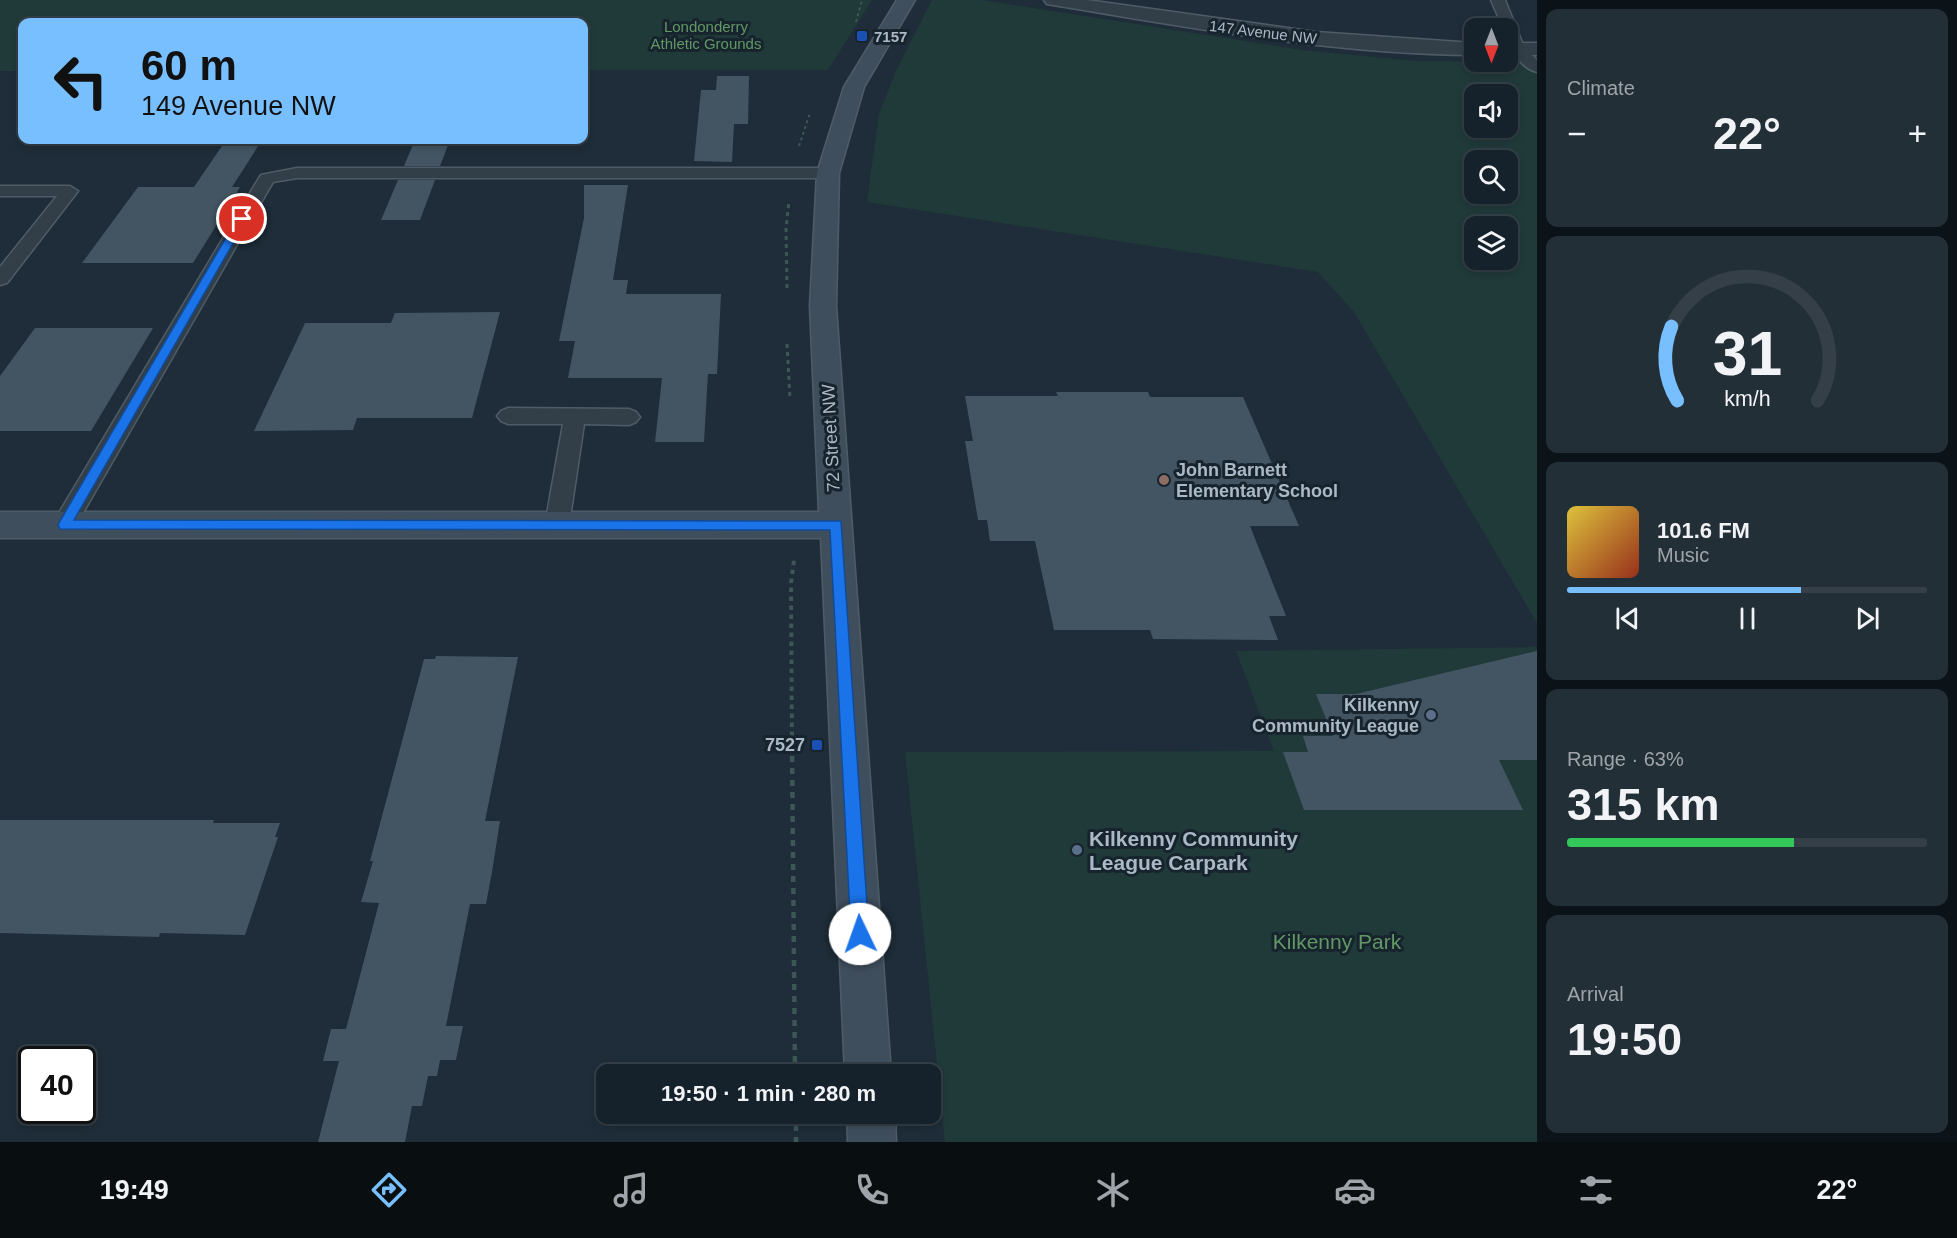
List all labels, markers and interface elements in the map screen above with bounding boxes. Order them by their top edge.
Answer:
street label: 147 Avenue NW [1208,17,1319,47]
park label: Londonderry Athletic Grounds [651,18,761,52]
north arrow [1464,18,1518,72]
map controls [1464,18,1518,270]
place label: 7157 [874,28,907,45]
marker: 7157 [855,29,869,43]
icon: left [42,42,120,120]
text: 60 m [141,42,237,89]
text: Climate [1567,77,1635,99]
button: sound [1464,84,1518,138]
text: 149 Avenue NW [141,91,336,121]
text: 22° [1713,108,1781,159]
text: − [1567,115,1586,152]
text: + [1908,115,1927,152]
button: search [1464,150,1518,204]
pin [216,193,267,244]
icon: arrive [225,202,258,235]
button: layers [1464,216,1518,270]
text: 31 [1712,320,1782,389]
street label: 72 Street NW [818,384,844,492]
text: km/h [1724,388,1770,412]
place label: John Barnett Elementary School [1176,460,1338,501]
marker: John Barnett Elementary School [1157,473,1171,487]
text: 101.6 FM [1657,518,1750,543]
text: Music [1657,544,1709,566]
icon: previous [1611,602,1644,635]
icon: pause [1731,602,1764,635]
icon: next [1851,602,1884,635]
place label: Kilkenny Community League [1252,695,1419,736]
marker: Kilkenny Community League [1424,708,1438,722]
place label: 7527 [765,735,805,755]
marker: 7527 [810,738,824,752]
text: Range · 63% [1567,748,1684,770]
text: 315 km [1567,779,1720,830]
place label: Kilkenny Community League Carpark [1089,827,1298,874]
marker: Kilkenny Community League Carpark [1070,843,1084,857]
position arrow [828,902,892,966]
park label: Kilkenny Park [1273,930,1402,953]
text: Arrival [1567,983,1624,1005]
text: 19:50 [1567,1014,1682,1065]
speed limit sign: 40 [18,1046,96,1124]
text: 19:50 · 1 min · 280 m [661,1081,876,1106]
icon: directions [368,1169,410,1211]
icon: music [610,1169,652,1211]
icon: phone [851,1169,893,1211]
icon: climate [1092,1169,1134,1211]
icon: car [1334,1169,1376,1211]
icon: filters [1575,1169,1617,1211]
text: 19:49 [100,1175,169,1205]
text: 22° [1816,1175,1857,1205]

